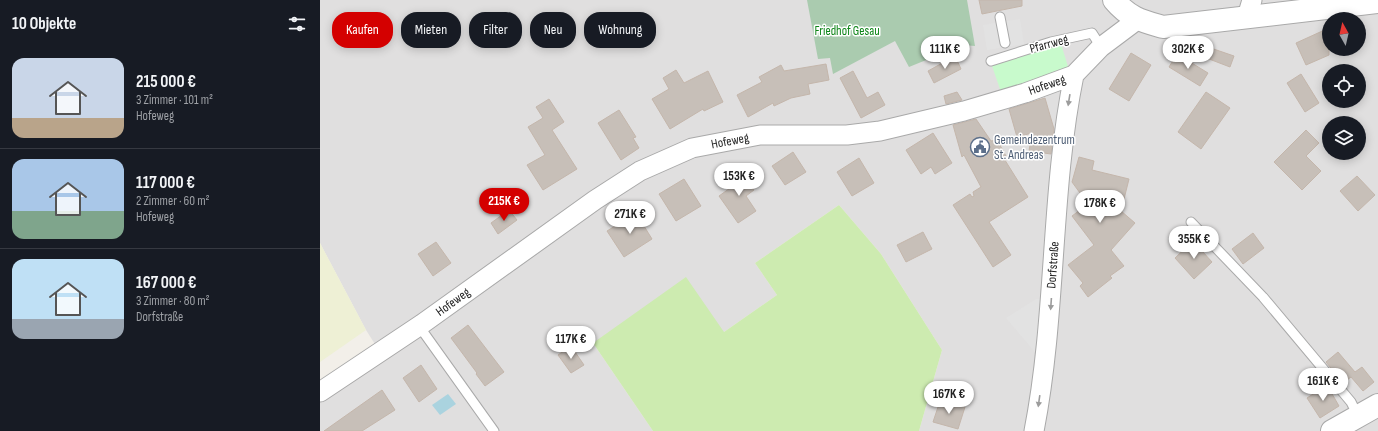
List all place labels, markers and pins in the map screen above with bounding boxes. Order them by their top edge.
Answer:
pin: 111K € [912,36,978,70]
pin: 302K € [1155,36,1221,70]
place label: Gemeindezentrum St. Andreas [994,132,1075,163]
public building icon: Gemeindezentrum St. Andreas [969,136,991,158]
pin: 153K € [706,163,772,197]
pin: 215K € [471,188,537,222]
pin: 178K € [1067,190,1133,224]
pin: 271K € [597,201,663,235]
pin: 355K € [1161,226,1227,260]
pin: 117K € [538,326,604,360]
pin: 161K € [1290,368,1356,402]
pin: 167K € [916,381,982,415]

